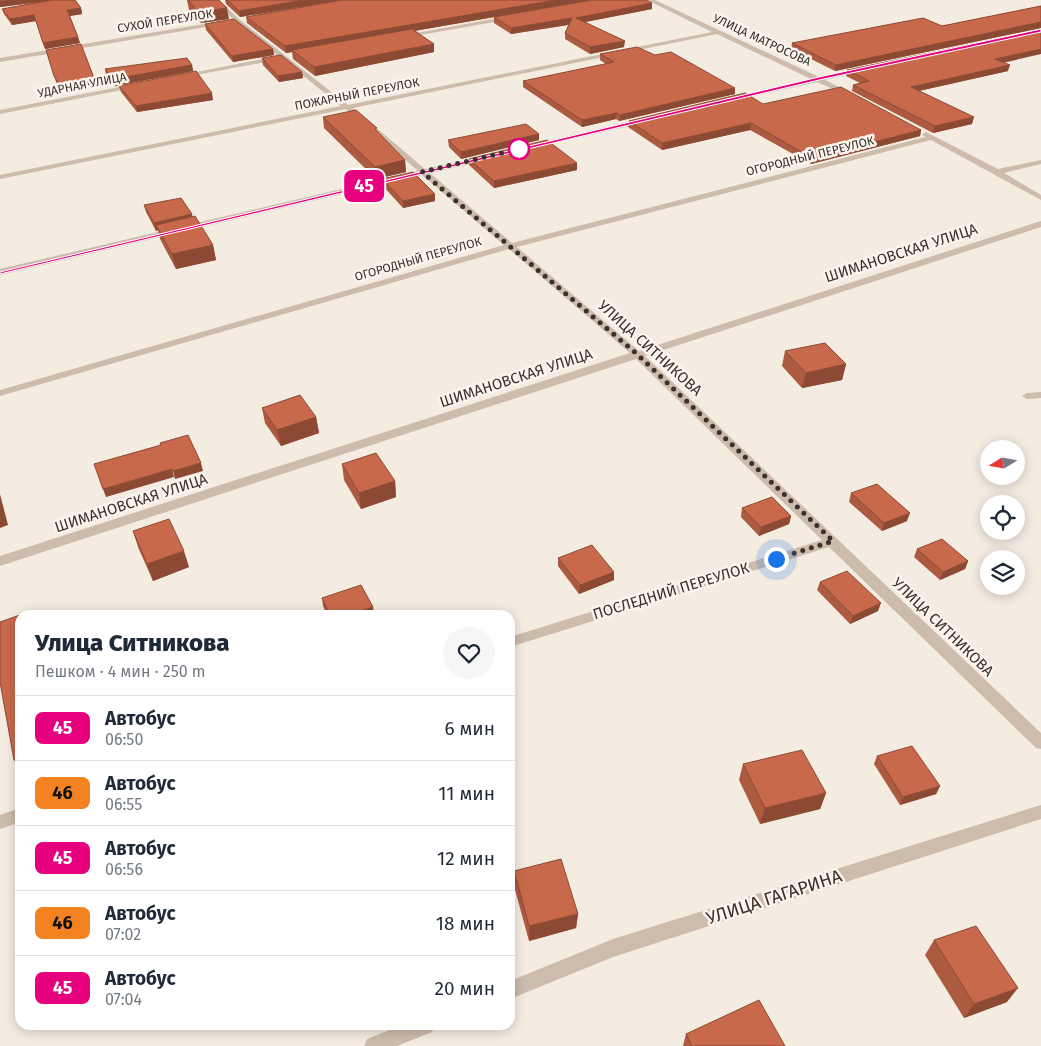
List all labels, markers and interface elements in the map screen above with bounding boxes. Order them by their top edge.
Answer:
street label: СУХОЙ ПЕРЕУЛОК [116,6,214,35]
street label: УЛИЦА МАТРОСОВА [711,11,813,69]
street label: УДАРНАЯ УЛИЦА [36,70,128,100]
street label: ПОЖАРНЫЙ ПЕРЕУЛОК [293,74,421,113]
street label: ОГОРОДНЫЙ ПЕРЕУЛОК [744,132,875,179]
unlabelled marker [508,138,530,160]
line badge: 45 [342,170,386,202]
text: 45 [354,175,374,197]
street label: ШИМАНОВСКАЯ УЛИЦА [822,220,980,286]
street label: ОГОРОДНЫЙ ПЕРЕУЛОК [353,233,483,284]
street label: УЛИЦА СИТНИКОВА [594,297,706,400]
street label: ШИМАНОВСКАЯ УЛИЦА [437,345,595,411]
north arrow [980,440,1025,485]
map controls [980,440,1025,595]
street label: ШИМАНОВСКАЯ УЛИЦА [52,470,210,536]
button: locate [980,495,1025,540]
your location [764,547,789,572]
button: layers [980,550,1025,595]
street label: ПОСЛЕДНИЙ ПЕРЕУЛОК [591,559,751,623]
street label: УЛИЦА СИТНИКОВА [889,574,998,680]
button: heart [443,627,495,679]
text: Улица Ситникова [35,629,229,657]
text: Пешком · 4 мин · 250 m [35,662,206,681]
text: Автобус [105,707,176,730]
text: 45 [53,717,72,739]
text: 6 мин [444,717,495,740]
text: 06:50 [105,730,143,749]
text: Автобус [105,772,176,795]
text: 46 [52,782,73,804]
text: 11 мин [438,782,495,805]
text: 06:55 [105,795,142,814]
text: Автобус [105,837,176,860]
text: 45 [53,847,72,869]
text: 12 мин [437,847,495,870]
text: 06:56 [105,860,143,879]
street label: УЛИЦА ГАГАРИНА [703,865,845,929]
text: Автобус [105,902,176,925]
text: 46 [52,912,73,934]
text: 18 мин [436,912,495,935]
text: 07:02 [105,925,141,944]
text: Автобус [105,967,176,990]
text: 45 [53,977,72,999]
text: 20 мин [435,977,495,1000]
text: 07:04 [105,990,142,1009]

